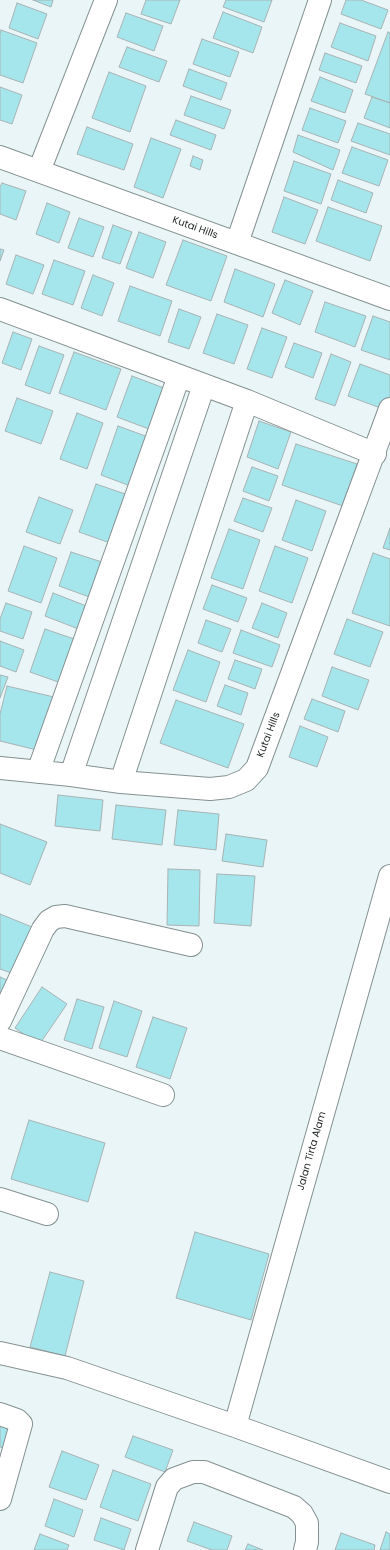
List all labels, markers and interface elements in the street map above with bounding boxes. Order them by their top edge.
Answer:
street label: Kutai Hills [171,214,219,242]
street label: Kutai Hills [255,711,283,759]
street label: Jalan Tirta Alam [295,1110,329,1192]

